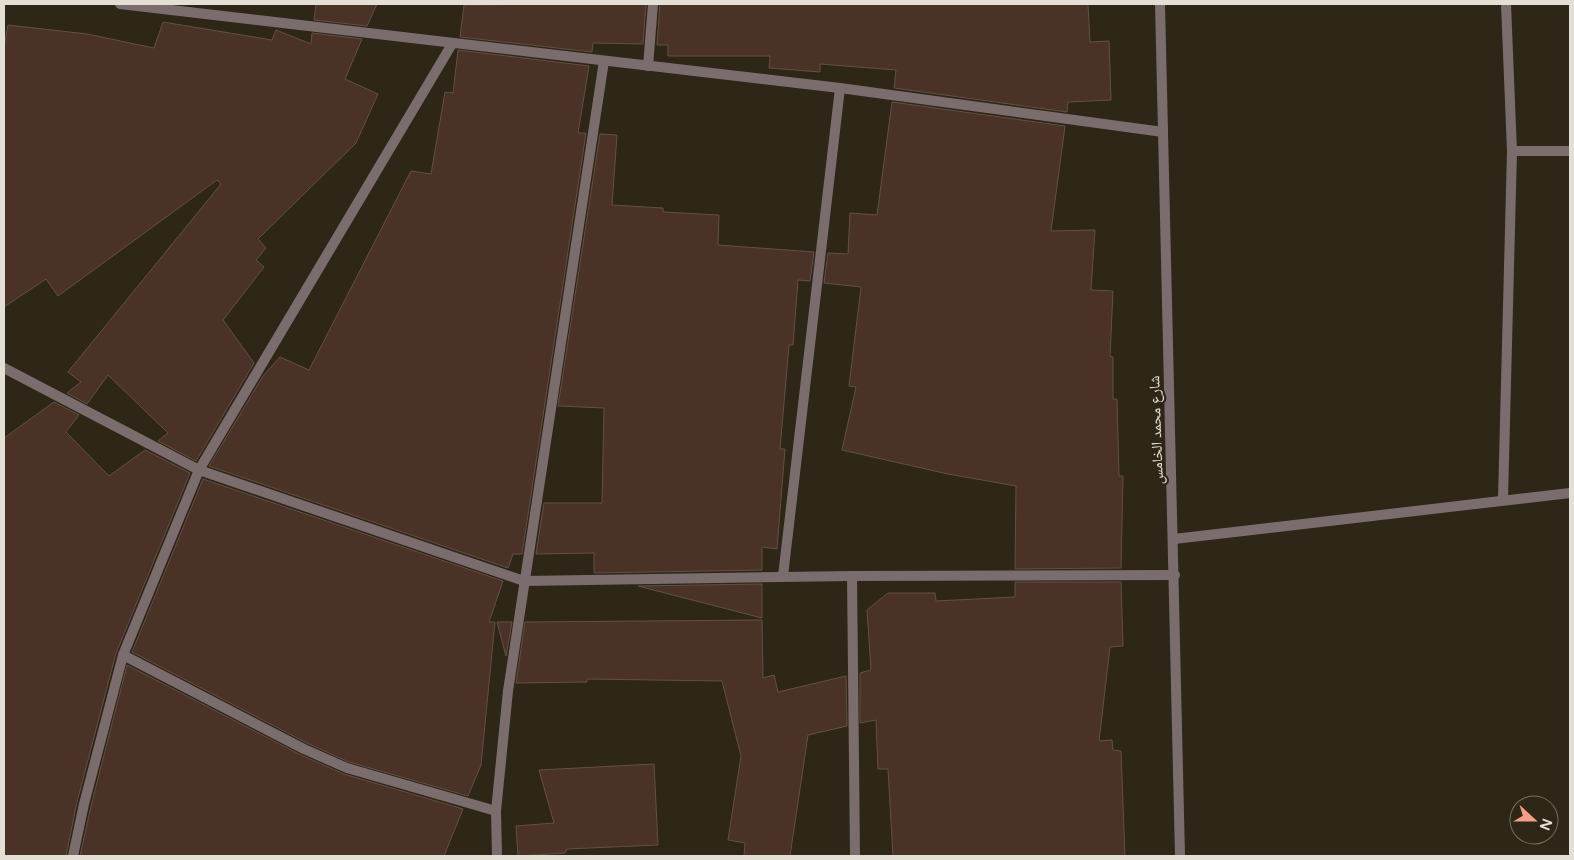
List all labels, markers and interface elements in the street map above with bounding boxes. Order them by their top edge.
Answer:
street label: شارع محمد الخامس [1145,375,1168,485]
north arrow [1509,795,1559,845]
text: N [1536,816,1556,833]

